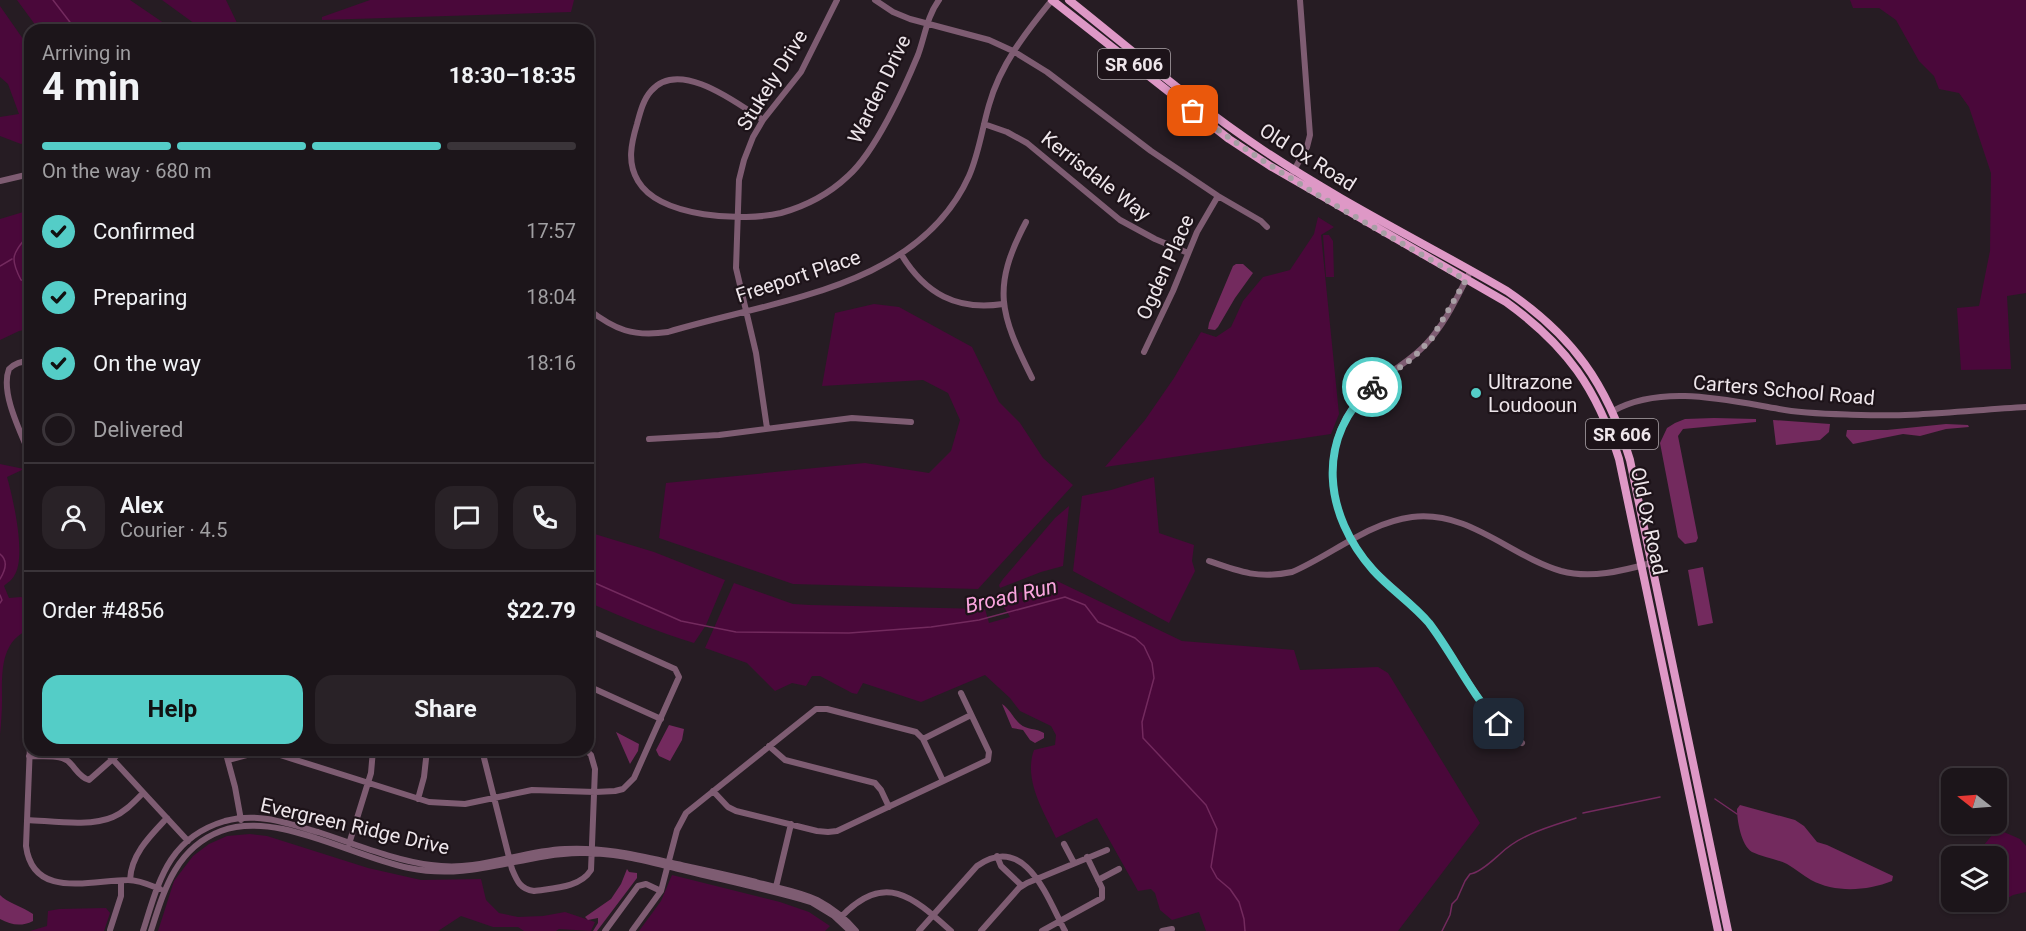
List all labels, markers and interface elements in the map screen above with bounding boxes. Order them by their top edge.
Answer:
street label: Stukely Drive [732,25,812,135]
street label: Warden Drive [842,31,916,147]
text: Arriving in [42,41,131,65]
road number: SR 606 [1098,49,1170,79]
text: 18:30–18:35 [449,63,576,88]
text: 4 min [42,64,140,110]
pin [1167,85,1218,136]
icon: bag [1176,94,1209,127]
street label: Old Ox Road [1255,118,1361,196]
street label: Kerrisdale Way [1037,126,1156,226]
text: On the way · 680 m [42,159,211,183]
street label: Ogden Place [1131,211,1199,323]
icon: check [42,215,75,248]
text: Confirmed [93,219,195,244]
text: 17:57 [526,219,576,243]
street label: Freeport Place [733,245,863,307]
icon: check [42,281,75,314]
text: Preparing [93,285,187,310]
text: 18:04 [526,285,576,309]
icon: check [42,347,75,380]
text: On the way [93,351,201,376]
text: 18:16 [526,351,576,375]
courier [1342,357,1402,417]
place label: Ultrazone Loudooun [1488,370,1577,417]
street label: Carters School Road [1692,370,1876,410]
icon: bike [1356,371,1389,404]
marker: Ultrazone Loudooun [1469,386,1483,400]
text: Delivered [93,417,183,442]
road number: SR 606 [1586,419,1658,449]
street label: Old Ox Road [1626,465,1672,577]
button: person [42,486,105,549]
button: chat [435,486,498,549]
button: phone [513,486,576,549]
text: Alex [120,493,164,518]
text: Courier · 4.5 [120,518,227,542]
water label: Broad Run [963,574,1059,618]
text: Order #4856 [42,598,164,623]
text: $22.79 [507,598,576,623]
button: Help [42,675,303,744]
button: Share [315,675,576,744]
pin [1473,698,1524,749]
icon: home [1482,707,1515,740]
north arrow [1941,768,2007,834]
map controls [1941,768,2007,912]
street label: Evergreen Ridge Drive [258,793,452,859]
button: layers [1941,846,2007,912]

